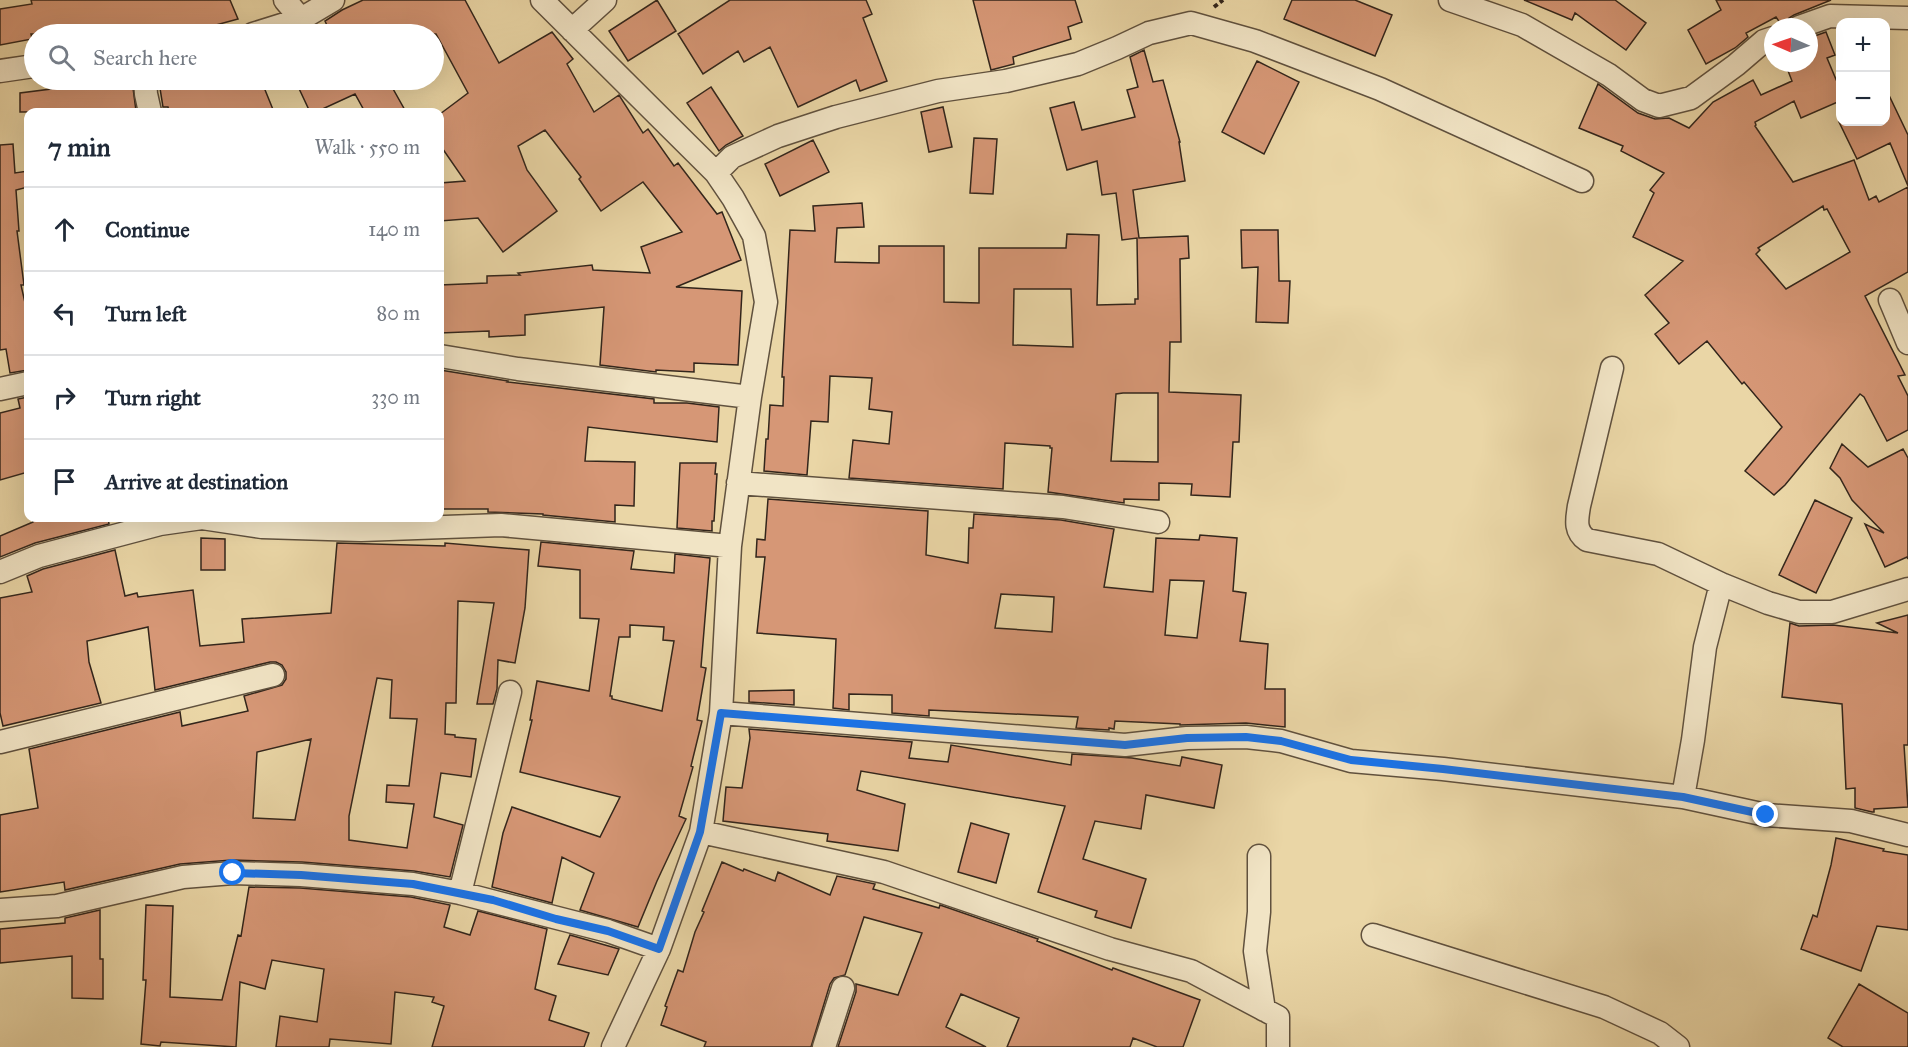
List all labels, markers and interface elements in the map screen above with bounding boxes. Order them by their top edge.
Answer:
north arrow [1764,18,1818,72]
map controls [1836,18,1890,126]
button: + [1836,18,1890,72]
search box [24,24,444,90]
icon: search [45,41,78,74]
text: Search here [93,44,197,71]
button: − [1836,72,1890,126]
text: 7 min [48,131,111,163]
text: Walk · 550 m [315,135,420,159]
icon: ahead [48,213,81,246]
text: Continue [105,216,190,243]
text: 140 m [368,217,420,241]
icon: left [48,297,81,330]
text: Turn left [105,300,187,327]
text: 80 m [377,301,420,325]
icon: right [48,381,81,414]
text: Turn right [105,384,201,411]
text: 330 m [371,385,420,409]
icon: arrive [48,465,81,498]
text: Arrive at destination [105,468,288,495]
route end [1752,801,1778,827]
route start [219,859,245,885]

